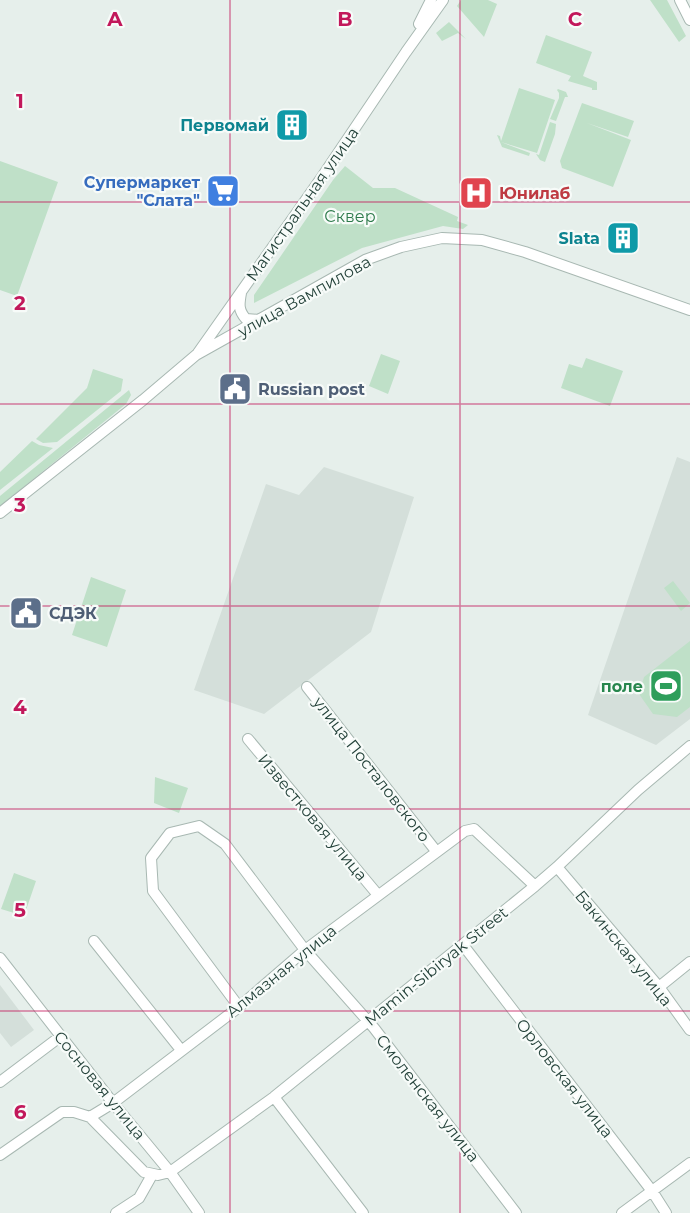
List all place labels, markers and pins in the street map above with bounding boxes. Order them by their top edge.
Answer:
building icon: Первомай [274,107,310,143]
place label: Первомай [180,116,269,135]
place label: Супермаркет "Слата" [84,173,200,210]
supermarket icon: Супермаркет "Слата" [205,173,241,209]
hospital icon: Юнилаб [458,175,494,211]
place label: Юнилаб [499,184,571,203]
building icon: Slata [605,220,641,256]
place label: Slata [559,229,600,248]
public building icon: Russian post [217,371,253,407]
place label: Russian post [258,380,365,399]
public building icon: СДЭК [8,595,44,631]
place label: СДЭК [49,604,97,623]
sports icon: поле [648,668,684,704]
place label: поле [601,677,643,696]

